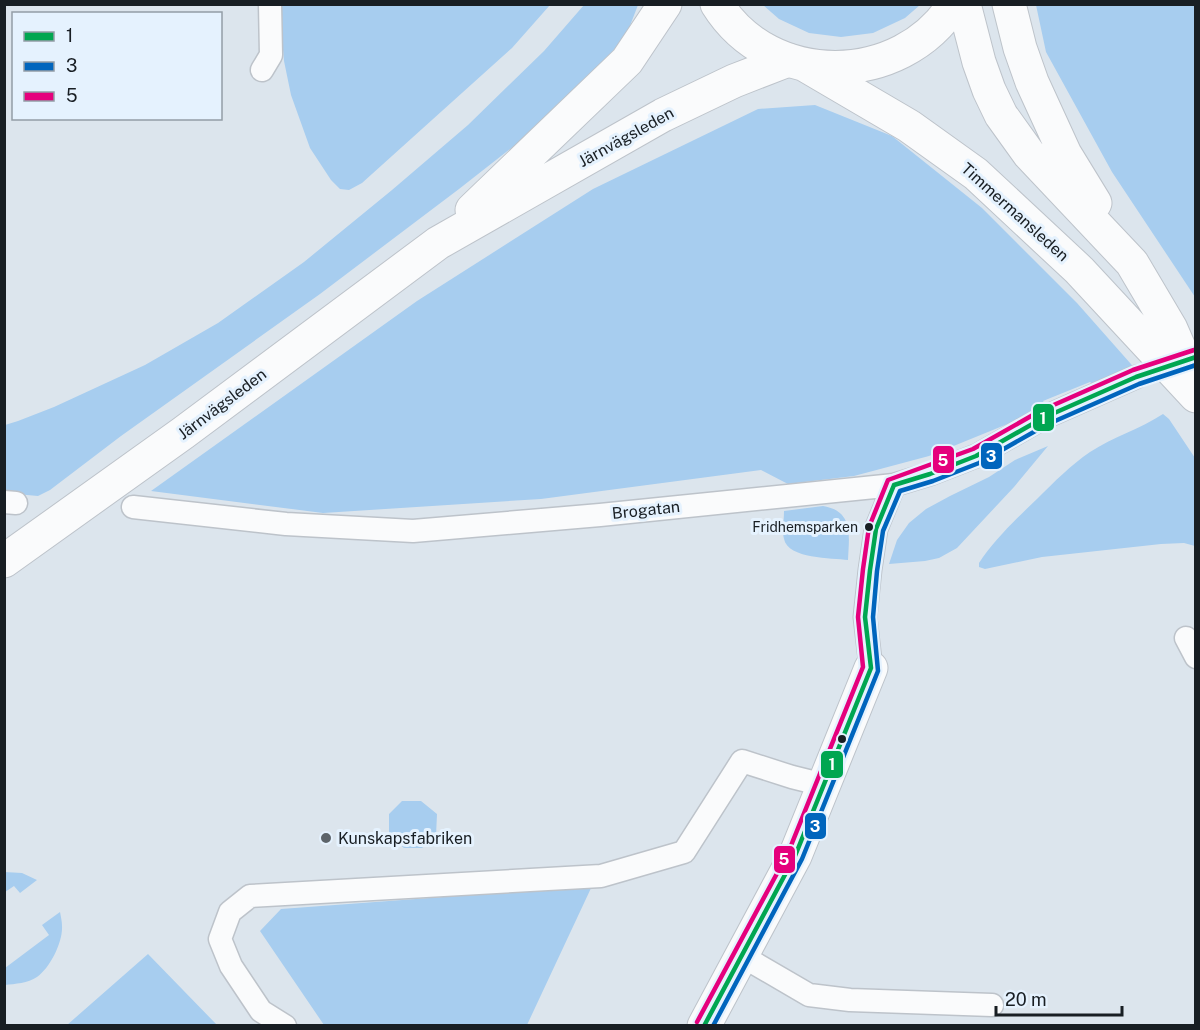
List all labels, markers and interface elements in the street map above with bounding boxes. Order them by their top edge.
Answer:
legend [12,12,222,120]
text: 1 [66,25,73,46]
text: 3 [66,55,77,76]
text: 5 [66,85,78,106]
street label: Järnvägsleden [575,103,677,171]
street label: Timmermansleden [957,159,1073,265]
street label: Järnvägsleden [174,364,270,444]
line badge: 1 [1032,403,1055,432]
text: 1 [1040,409,1046,428]
line badge: 3 [980,442,1003,470]
line badge: 5 [932,445,955,474]
text: 3 [986,447,996,466]
text: 5 [938,451,949,470]
street label: Brogatan [611,497,681,523]
place label: Fridhemsparken [752,519,858,535]
marker: Fridhemsparken [863,521,875,533]
unlabelled marker [836,733,848,745]
line badge: 1 [820,750,844,779]
text: 1 [829,755,835,774]
line badge: 3 [804,812,827,840]
text: 3 [810,817,820,836]
place label: Kunskapsfabriken [338,829,472,848]
marker: Kunskapsfabriken [319,831,333,845]
line badge: 5 [773,845,796,874]
text: 5 [779,850,790,869]
scale bar [996,979,1122,1017]
text: 20 m [1005,989,1047,1010]

